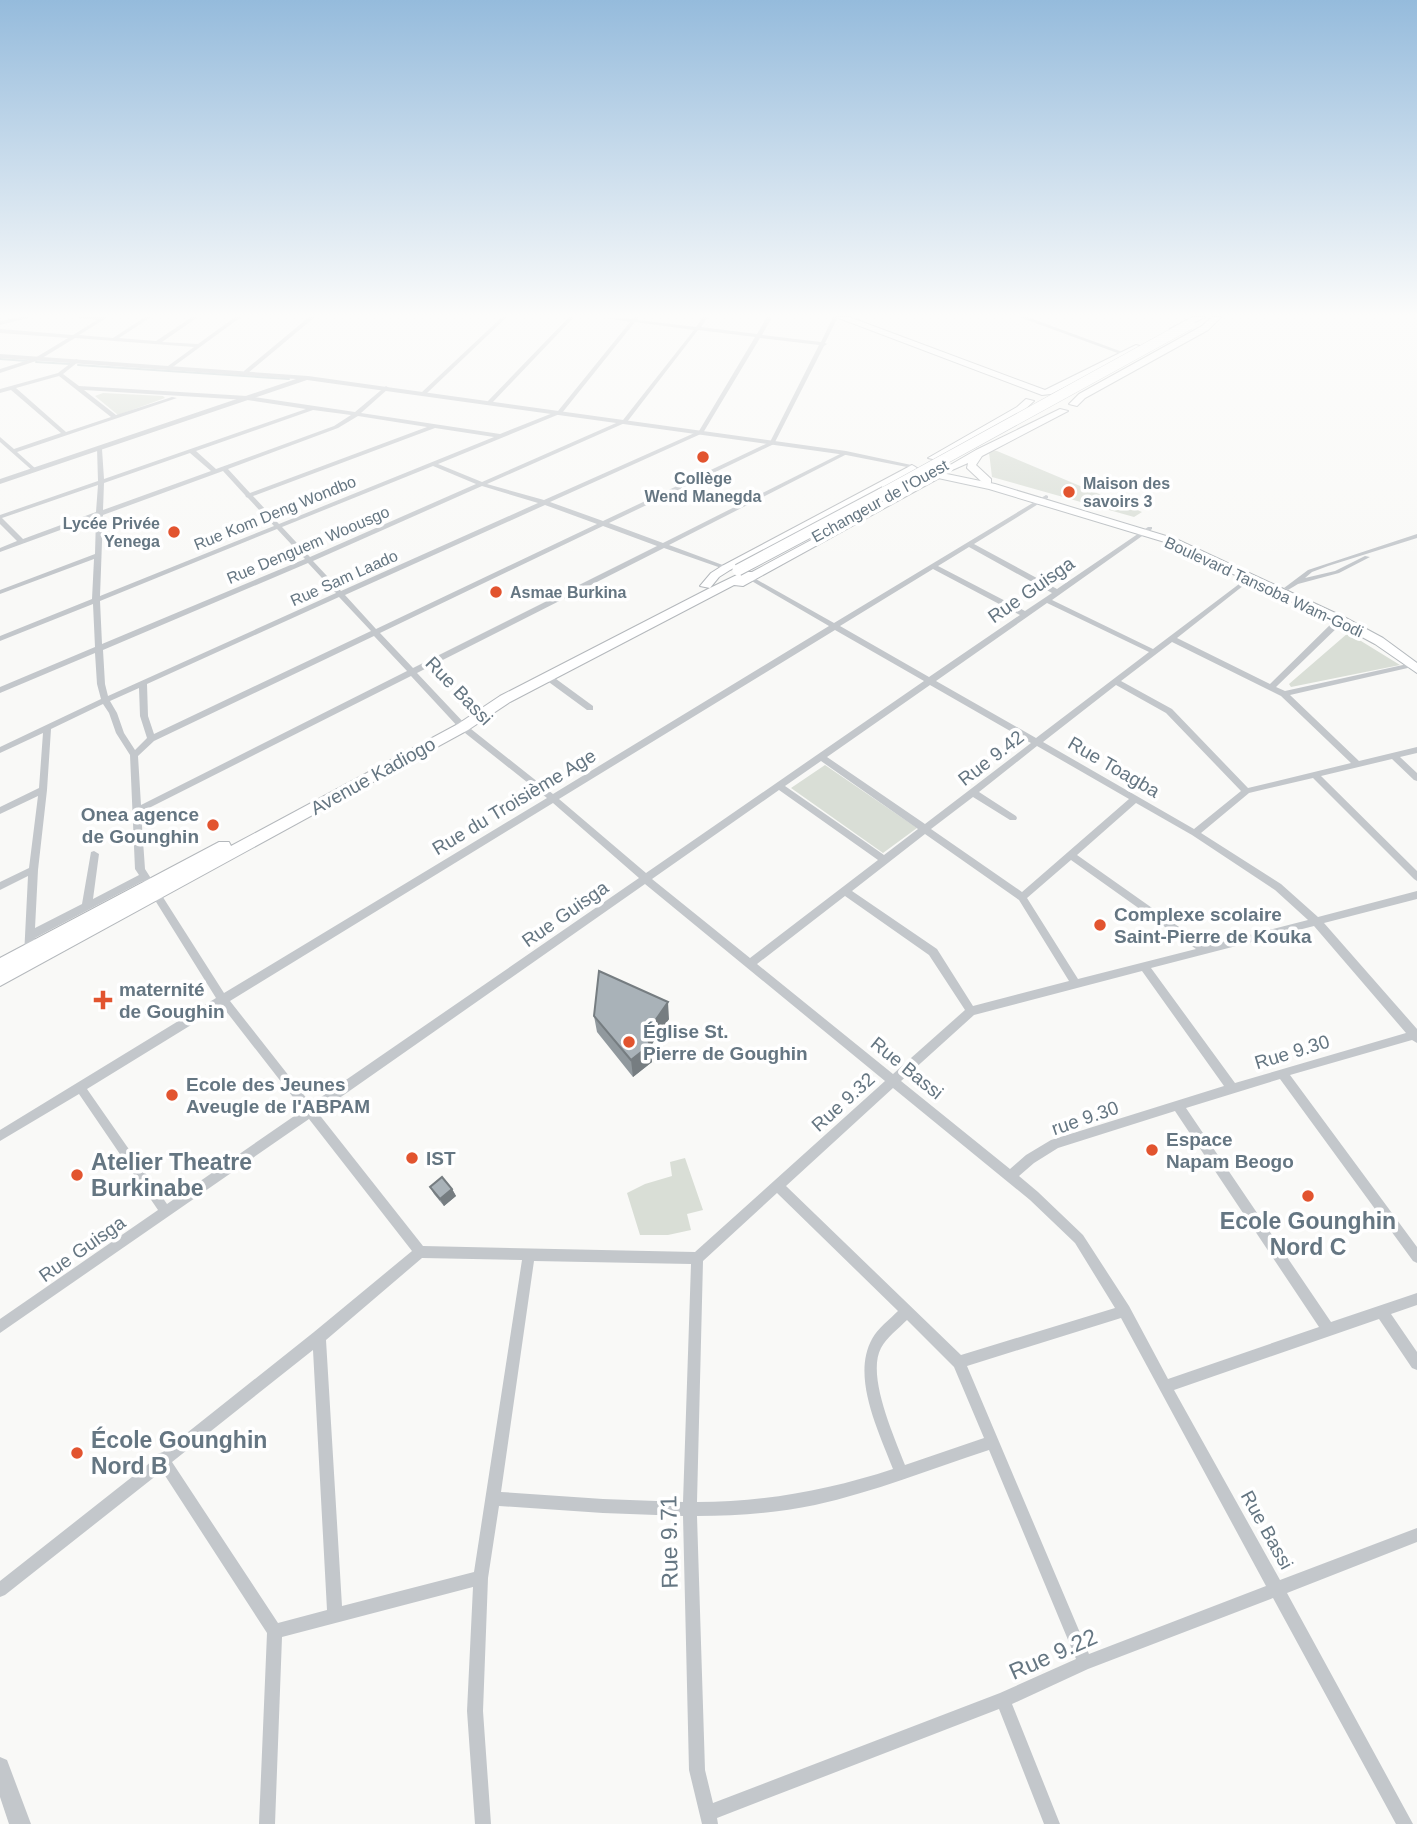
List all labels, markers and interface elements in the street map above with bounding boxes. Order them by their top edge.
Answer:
marker: Collège Wend Manegda [695,449,711,465]
street label: Echangeur de l'Ouest [809,456,952,546]
place label: Collège Wend Manegda [644,470,762,505]
street label: Rue Kom Deng Wondbo [192,473,359,553]
place label: Maison des savoirs 3 [1083,475,1170,510]
marker: Maison des savoirs 3 [1061,484,1077,500]
street label: Rue Denguem Woousgo [224,503,392,587]
place label: Lycée Privée Yenega [63,515,160,550]
marker: Lycée Privée Yenega [166,524,182,540]
street label: Boulevard Tansoba Wam-Godi [1162,533,1366,641]
street label: Rue Sam Laado [288,547,400,609]
street label: Rue Guisga [984,552,1078,627]
marker: Asmae Burkina [488,584,504,600]
place label: Asmae Burkina [510,584,627,601]
street label: Rue Bassi [421,653,497,729]
street label: Rue 9.42 [954,726,1028,790]
street label: Rue Toagba [1065,732,1164,802]
street label: Avenue Kadiogo [307,733,439,819]
street label: Rue du Troisième Age [428,745,600,859]
place label: Onea agence de Gounghin [81,804,199,847]
marker: Onea agence de Gounghin [205,817,221,833]
street label: Rue Guisga [518,876,612,951]
place label: Complexe scolaire Saint-Pierre de Kouka [1114,904,1312,947]
marker: Complexe scolaire Saint-Pierre de Kouka [1092,917,1108,933]
place label: maternité de Goughin [119,979,225,1022]
marker: maternité de Goughin [93,990,113,1010]
place label: Église St. Pierre de Goughin [643,1021,808,1064]
street label: Rue 9.30 [1252,1031,1332,1073]
street label: Rue Bassi [867,1033,947,1103]
marker: Église St. Pierre de Goughin [621,1034,637,1050]
street label: Rue 9.32 [807,1068,879,1136]
place label: Ecole des Jeunes Aveugle de l'ABPAM [186,1074,370,1117]
marker: Ecole des Jeunes Aveugle de l'ABPAM [164,1087,180,1103]
street label: rue 9.30 [1049,1097,1121,1139]
place label: Espace Napam Beogo [1166,1129,1294,1172]
marker: Espace Napam Beogo [1144,1142,1160,1158]
place label: IST [426,1148,456,1169]
place label: Atelier Theatre Burkinabe [91,1149,252,1201]
marker: IST [404,1150,420,1166]
marker: Atelier Theatre Burkinabe [69,1167,85,1183]
marker: Ecole Gounghin Nord C [1300,1188,1316,1204]
place label: Ecole Gounghin Nord C [1220,1208,1396,1260]
street label: Rue Guisga [35,1211,129,1286]
place label: École Gounghin Nord B [91,1426,267,1479]
marker: École Gounghin Nord B [69,1445,85,1461]
street label: Rue Bassi [1237,1487,1297,1573]
street label: Rue 9.71 [655,1495,683,1589]
street label: Rue 9.22 [1005,1623,1101,1685]

